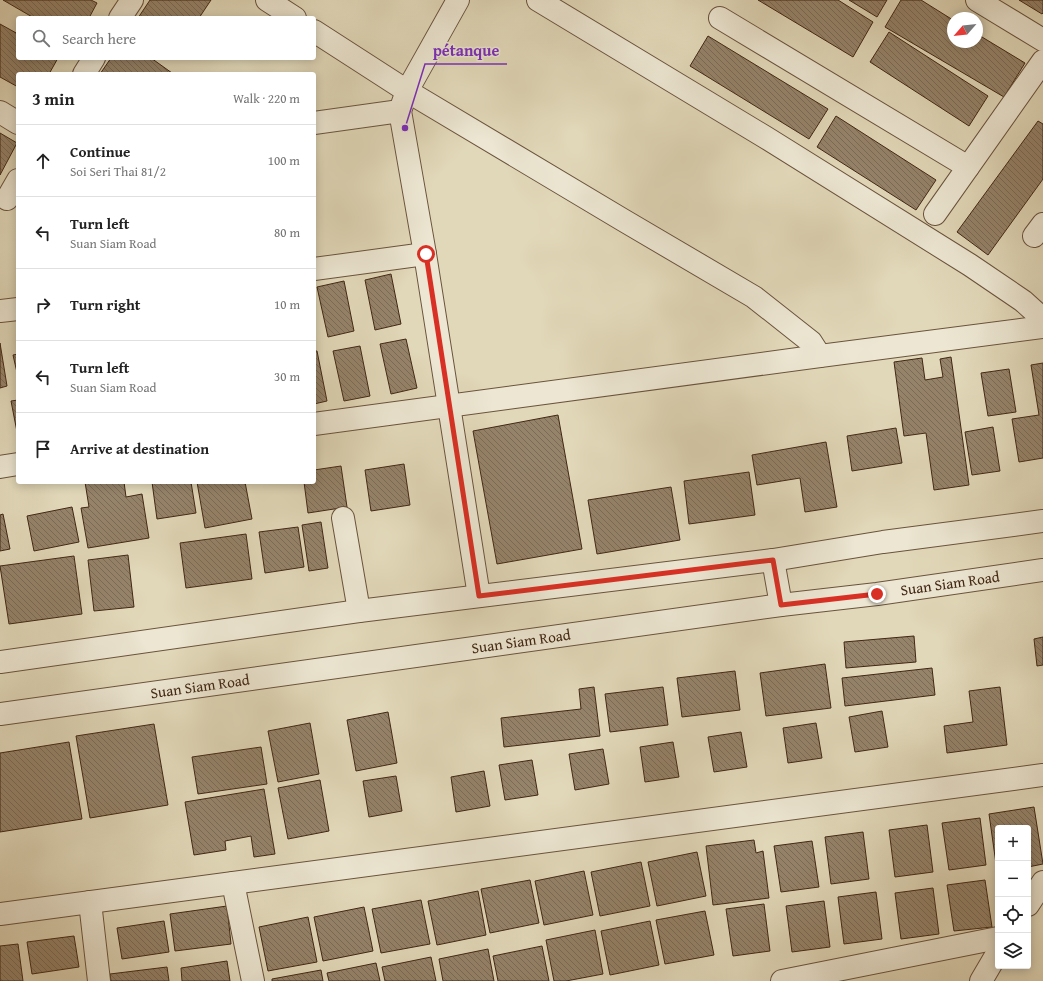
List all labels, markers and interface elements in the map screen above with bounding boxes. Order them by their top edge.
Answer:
north arrow [947,12,983,48]
search box [16,16,316,60]
icon: search [30,27,52,49]
text: Search here [62,28,136,49]
callout: pétanque [425,36,507,64]
text: pétanque [433,38,499,62]
text: 3 min [32,86,74,111]
text: Walk · 220 m [233,89,300,108]
text: Continue [70,141,131,162]
icon: ahead [32,150,54,172]
text: 100 m [268,151,300,170]
text: Soi Seri Thai 81/2 [70,162,166,181]
text: Turn left [70,213,129,234]
icon: left [32,222,54,244]
text: 80 m [274,223,300,242]
text: Suan Siam Road [70,234,157,253]
route start [417,245,435,263]
icon: right [32,294,54,316]
text: Turn right [70,294,141,315]
text: 10 m [274,295,300,314]
text: Turn left [70,357,129,378]
icon: left [32,366,54,388]
text: 30 m [274,367,300,386]
text: Suan Siam Road [70,378,157,397]
icon: arrive [32,438,54,460]
text: Arrive at destination [70,438,209,459]
street label: Suan Siam Road [899,566,1001,600]
route end [868,585,886,603]
street label: Suan Siam Road [470,624,572,658]
street label: Suan Siam Road [149,669,251,703]
map controls [995,825,1031,969]
button: + [995,825,1031,861]
button: − [995,861,1031,897]
button: locate [995,897,1031,933]
button: layers [995,933,1031,969]

